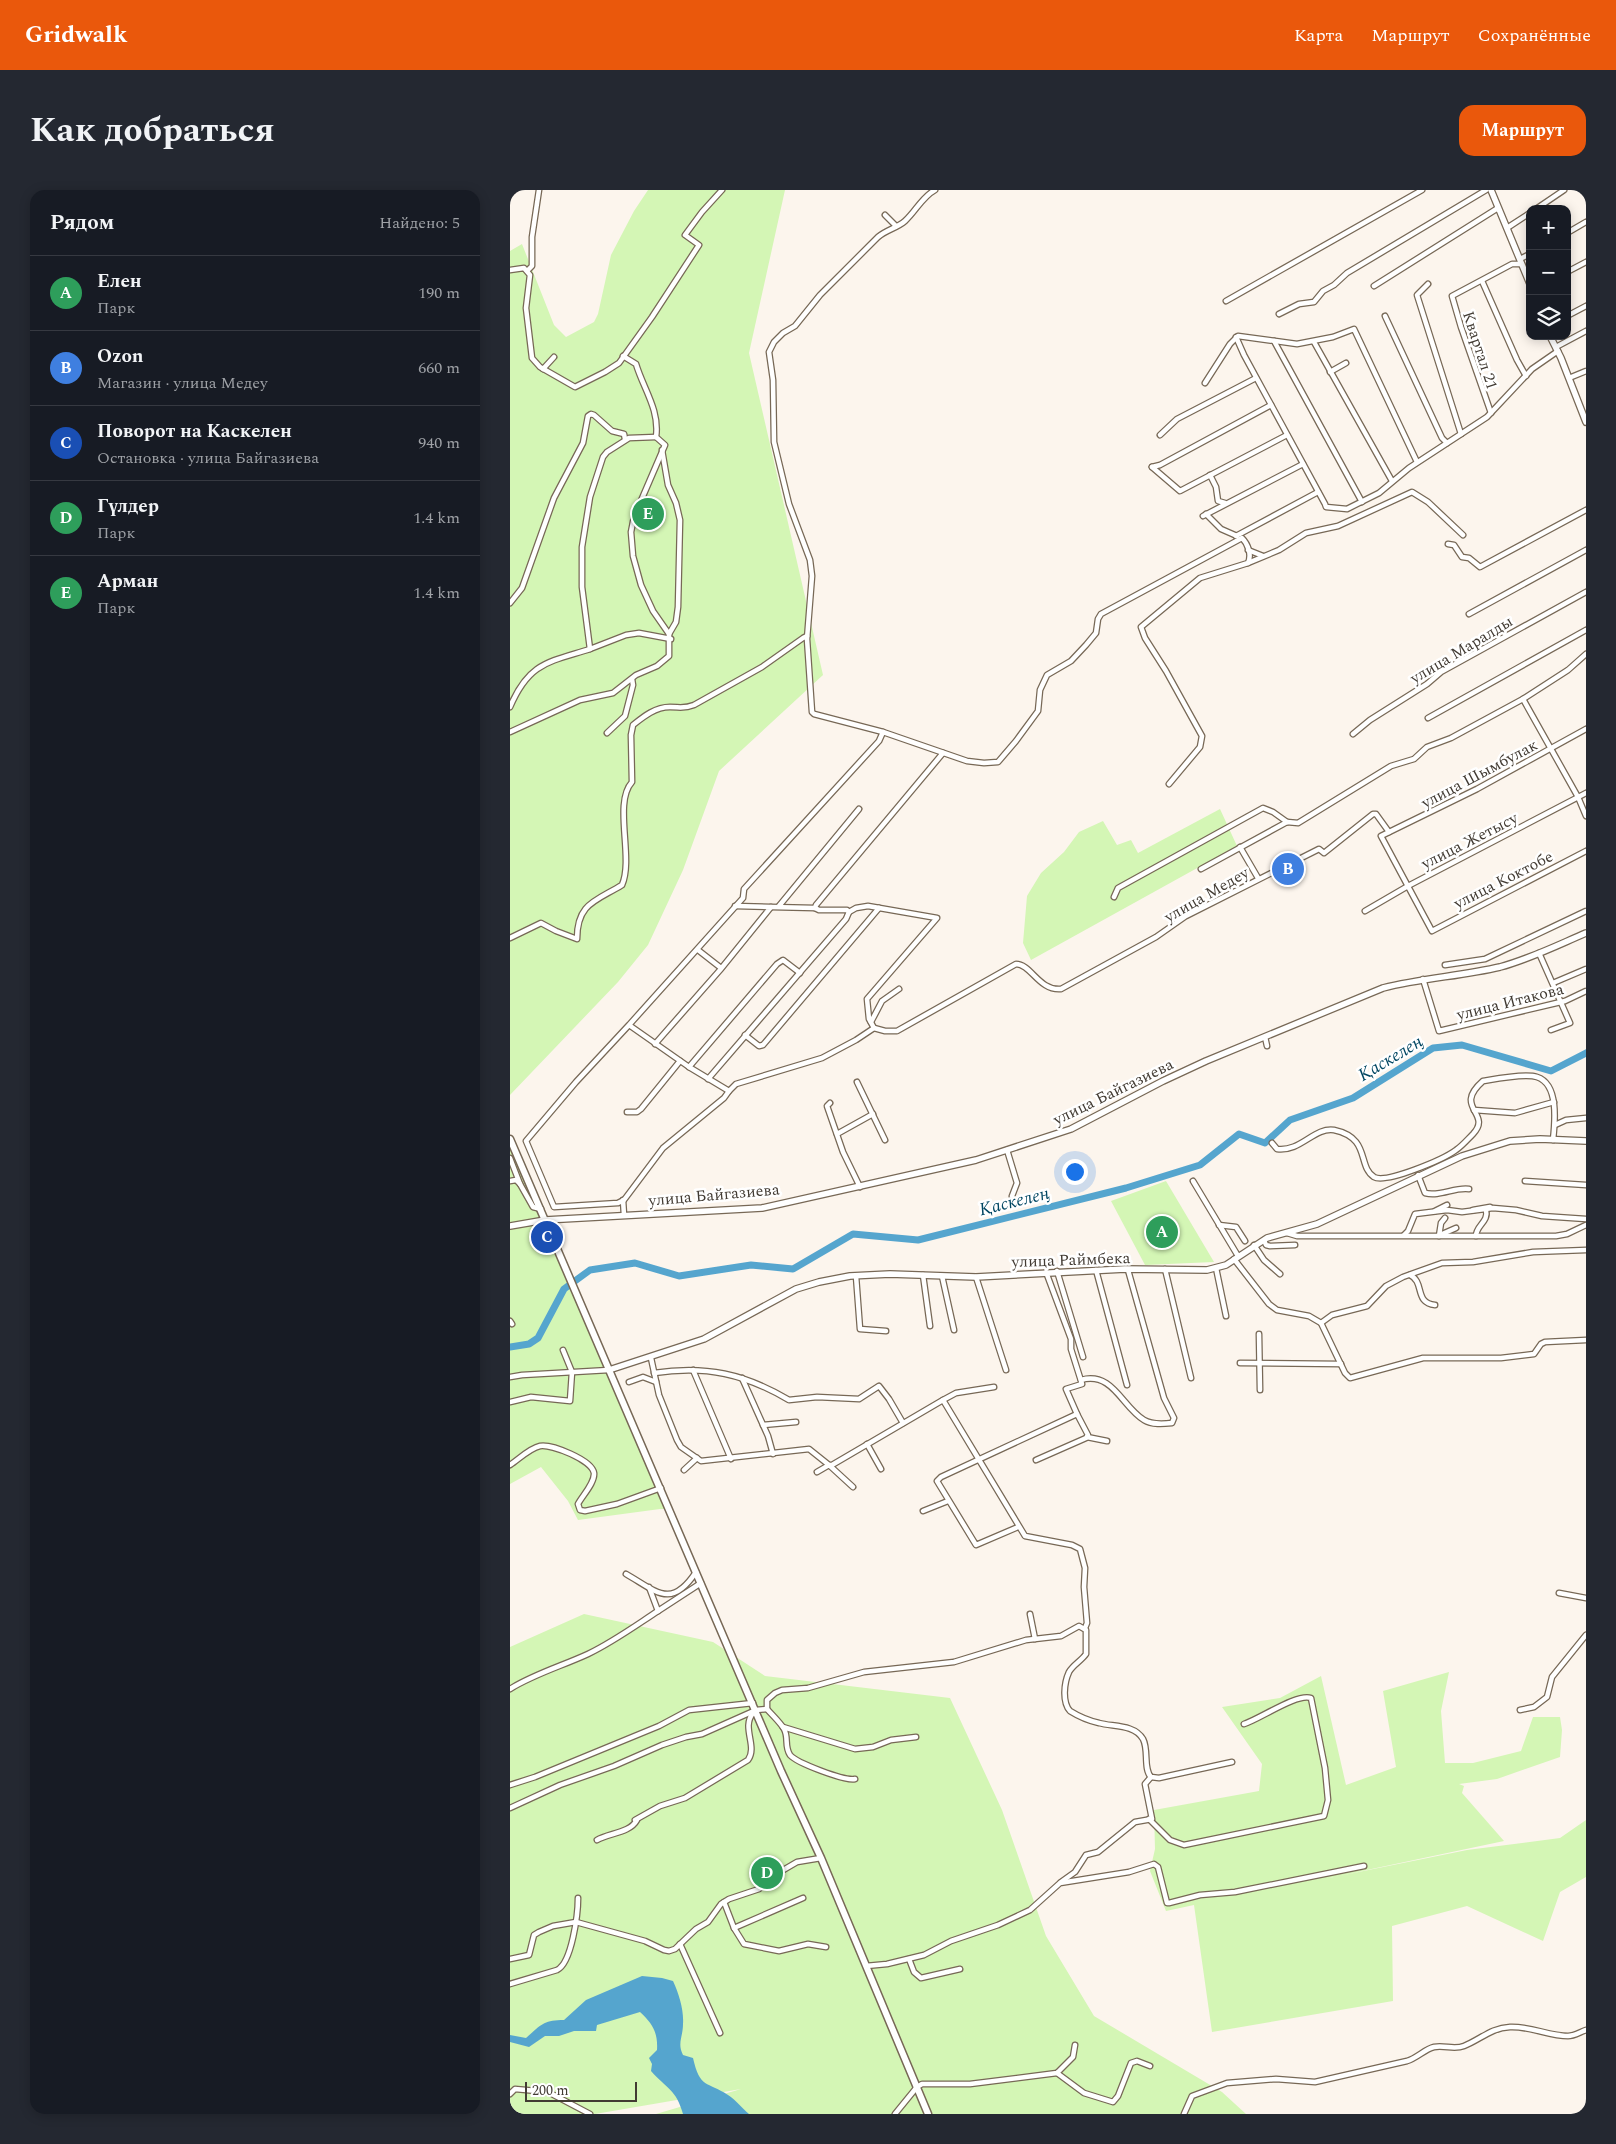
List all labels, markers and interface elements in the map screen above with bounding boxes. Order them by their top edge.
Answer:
text: Gridwalk [25,17,127,53]
text: Карта [1294,22,1343,49]
text: Маршрут [1371,22,1450,49]
text: Сохранённые [1478,22,1591,49]
text: Как добраться [30,104,275,157]
button: Маршрут [1459,105,1586,156]
map controls [1526,205,1571,340]
button: + [1526,205,1571,250]
text: Рядом [50,207,114,239]
text: Найдено: 5 [379,211,460,235]
button: − [1526,250,1571,295]
text: Елен [97,267,142,296]
text: A [60,281,72,305]
text: 190 m [418,281,460,305]
button: layers [1526,295,1571,340]
text: Парк [97,296,135,320]
street label: Квартал 21 [1456,308,1504,393]
text: Ozon [97,342,144,371]
text: B [60,356,72,380]
text: 660 m [418,356,460,380]
text: Магазин · улица Медеу [97,371,268,395]
text: Поворот на Каскелен [97,417,292,446]
text: C [60,431,72,455]
text: 940 m [418,431,460,455]
text: Остановка · улица Байгазиева [97,446,319,470]
text: Гүлдер [97,492,159,521]
pin: E [632,495,664,533]
text: D [60,506,72,530]
text: 1.4 km [413,506,460,530]
text: Парк [97,521,135,545]
text: Арман [97,567,158,596]
text: E [61,581,71,605]
text: 1.4 km [413,581,460,605]
text: Парк [97,596,135,620]
street label: улица Маралды [1405,610,1518,691]
street label: улица Шымбулак [1416,733,1542,815]
street label: улица Жетысу [1416,806,1523,876]
street label: улица Коктобе [1449,844,1557,916]
pin: B [1272,850,1304,888]
street label: улица Медеу [1159,860,1254,929]
street label: улица Итакова [1453,977,1566,1027]
water label: Қаскелең [1353,1028,1428,1088]
street label: улица Байгазиева [1048,1052,1178,1132]
your location [1062,1159,1088,1185]
street label: улица Байгазиева [647,1177,781,1213]
water label: Қаскелең [976,1180,1053,1223]
pin: A [1146,1213,1178,1251]
pin: C [531,1218,563,1256]
street label: улица Раймбека [1010,1246,1131,1274]
pin: D [751,1854,783,1892]
scale bar [525,2079,638,2102]
text: 200 m [532,2080,569,2101]

